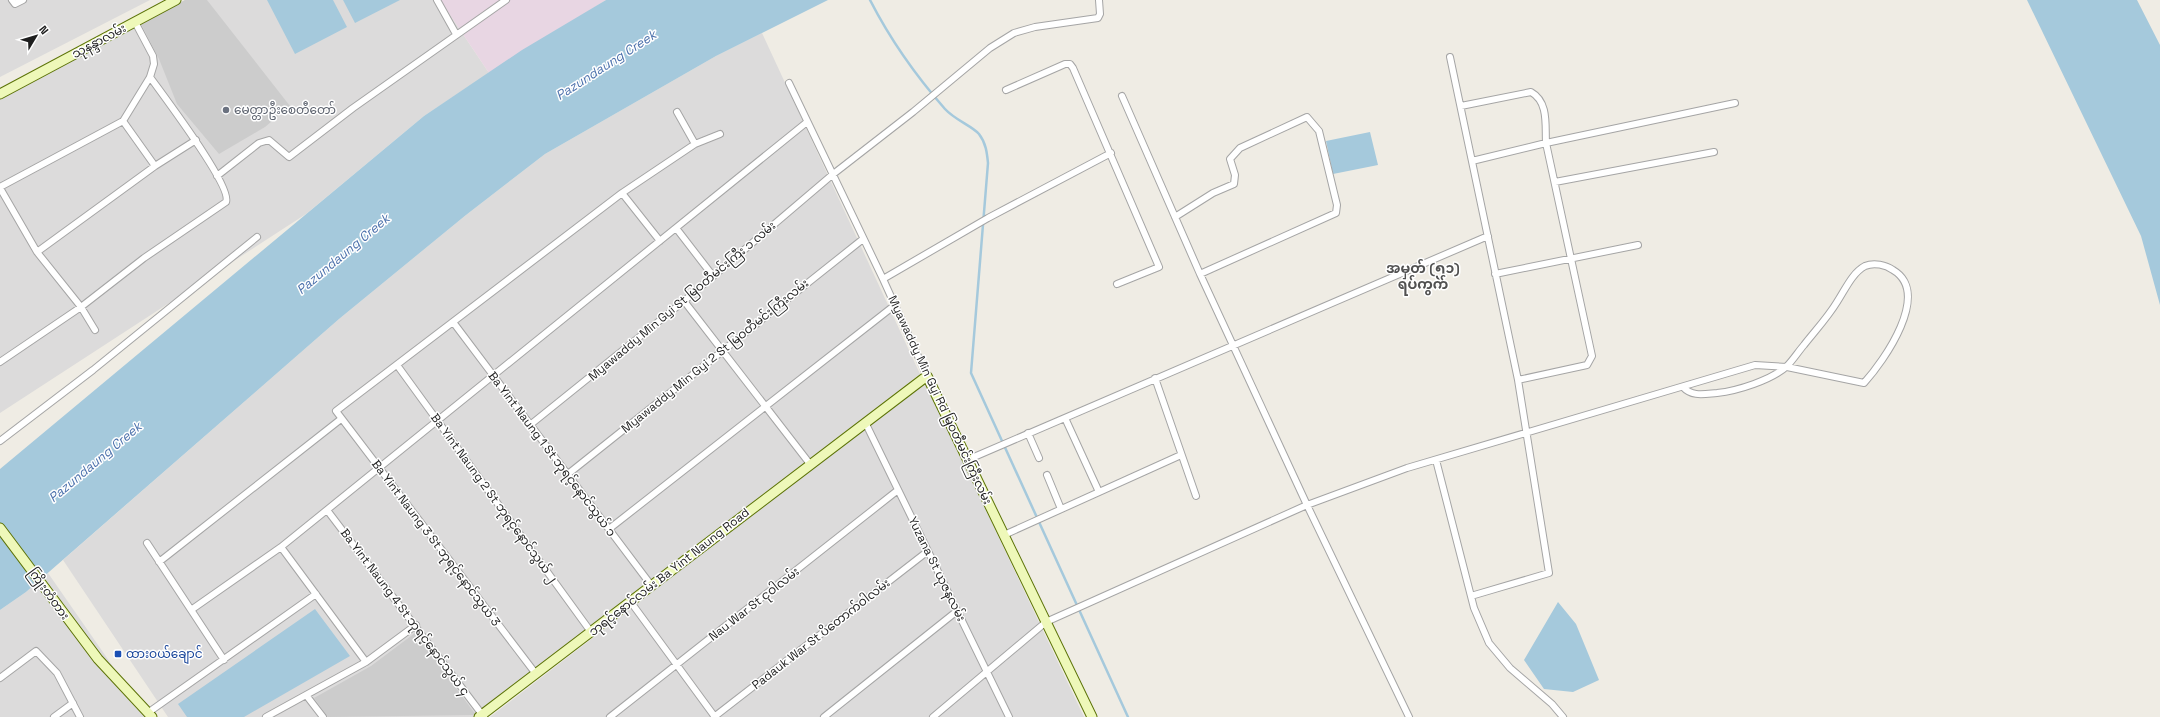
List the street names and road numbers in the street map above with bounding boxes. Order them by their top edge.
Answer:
street label: သုနန္ဒာလမ်း [69,19,130,64]
street label: Myawaddy Min Gyi St မြဝတီမင်းကြီး ၁ လမ်း [584,217,780,386]
street label: Myawaddy Min Gyi 2 St မြဝတီမင်းကြီးလမ်း [617,275,813,438]
street label: Myawaddy Min Gyi Rd မြဝတီမင်းကြီးလမ်း [883,293,996,508]
street label: Ba Yint Naung 1 St ဘုရင့်နောင်သွယ် ၁ [483,368,620,541]
street label: Ba Yint Naung 2 St ဘုရင့်နောင်သွယ် ၂ [425,410,562,587]
street label: Ba Yint Naung 3 St ဘုရင့်နောင်သွယ် 3 [366,456,505,631]
street label: ဘုရင့်နောင်လမ်း Ba Yint Naung Road [585,504,754,641]
street label: Yuzana St ယုဇနလမ်း [903,514,970,625]
street label: Ba Yint Naung 4 St ဘုရင့်နောင်သွယ် ၄ [335,525,474,700]
street label: Nau War St ငုဝါလမ်း [705,563,804,646]
street label: ကြိုးတံတား [23,564,74,624]
street label: Padauk War St ပိတောက်ဝါလမ်း [748,574,893,693]

